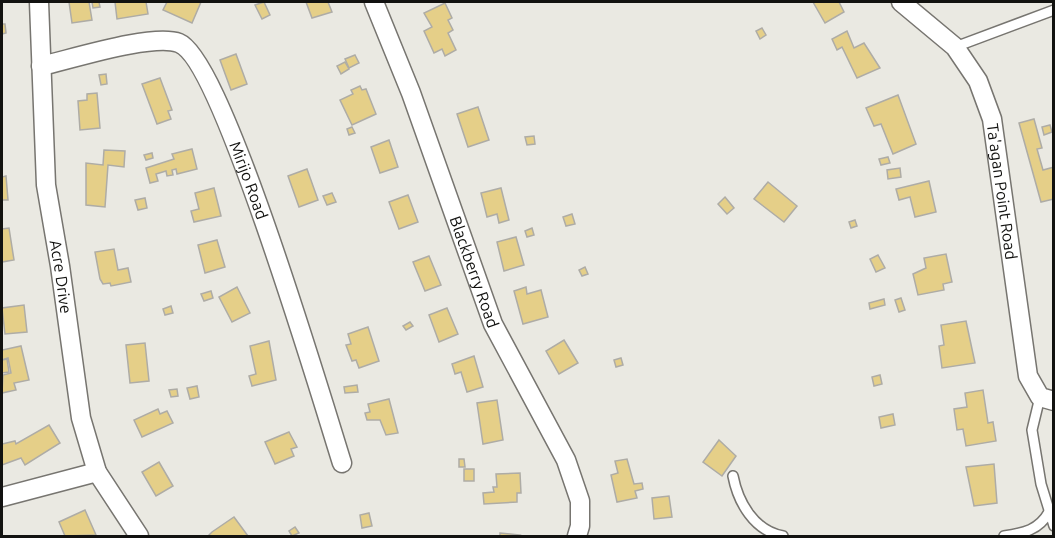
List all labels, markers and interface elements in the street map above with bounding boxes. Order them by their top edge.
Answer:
street label: Ta'agan Point Road [984,122,1021,261]
street label: Mirijo Road [226,139,272,222]
street label: Blackberry Road [446,214,503,330]
street label: Acre Drive [47,238,75,315]

